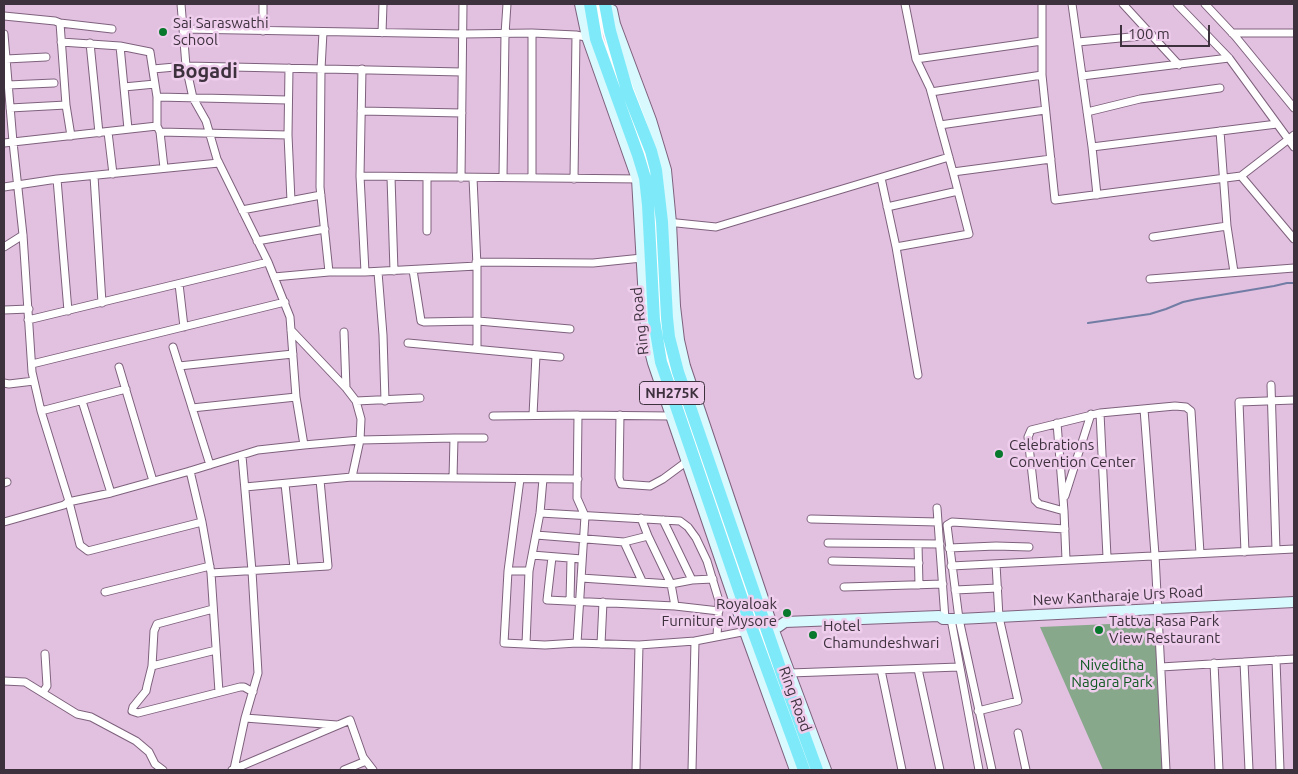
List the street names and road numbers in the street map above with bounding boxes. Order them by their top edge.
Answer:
street label: Ring Road [627,286,653,356]
road number: NH275K [640,382,704,404]
street label: New Kantharaje Urs Road [1032,583,1204,609]
street label: Ring Road [775,664,815,734]

